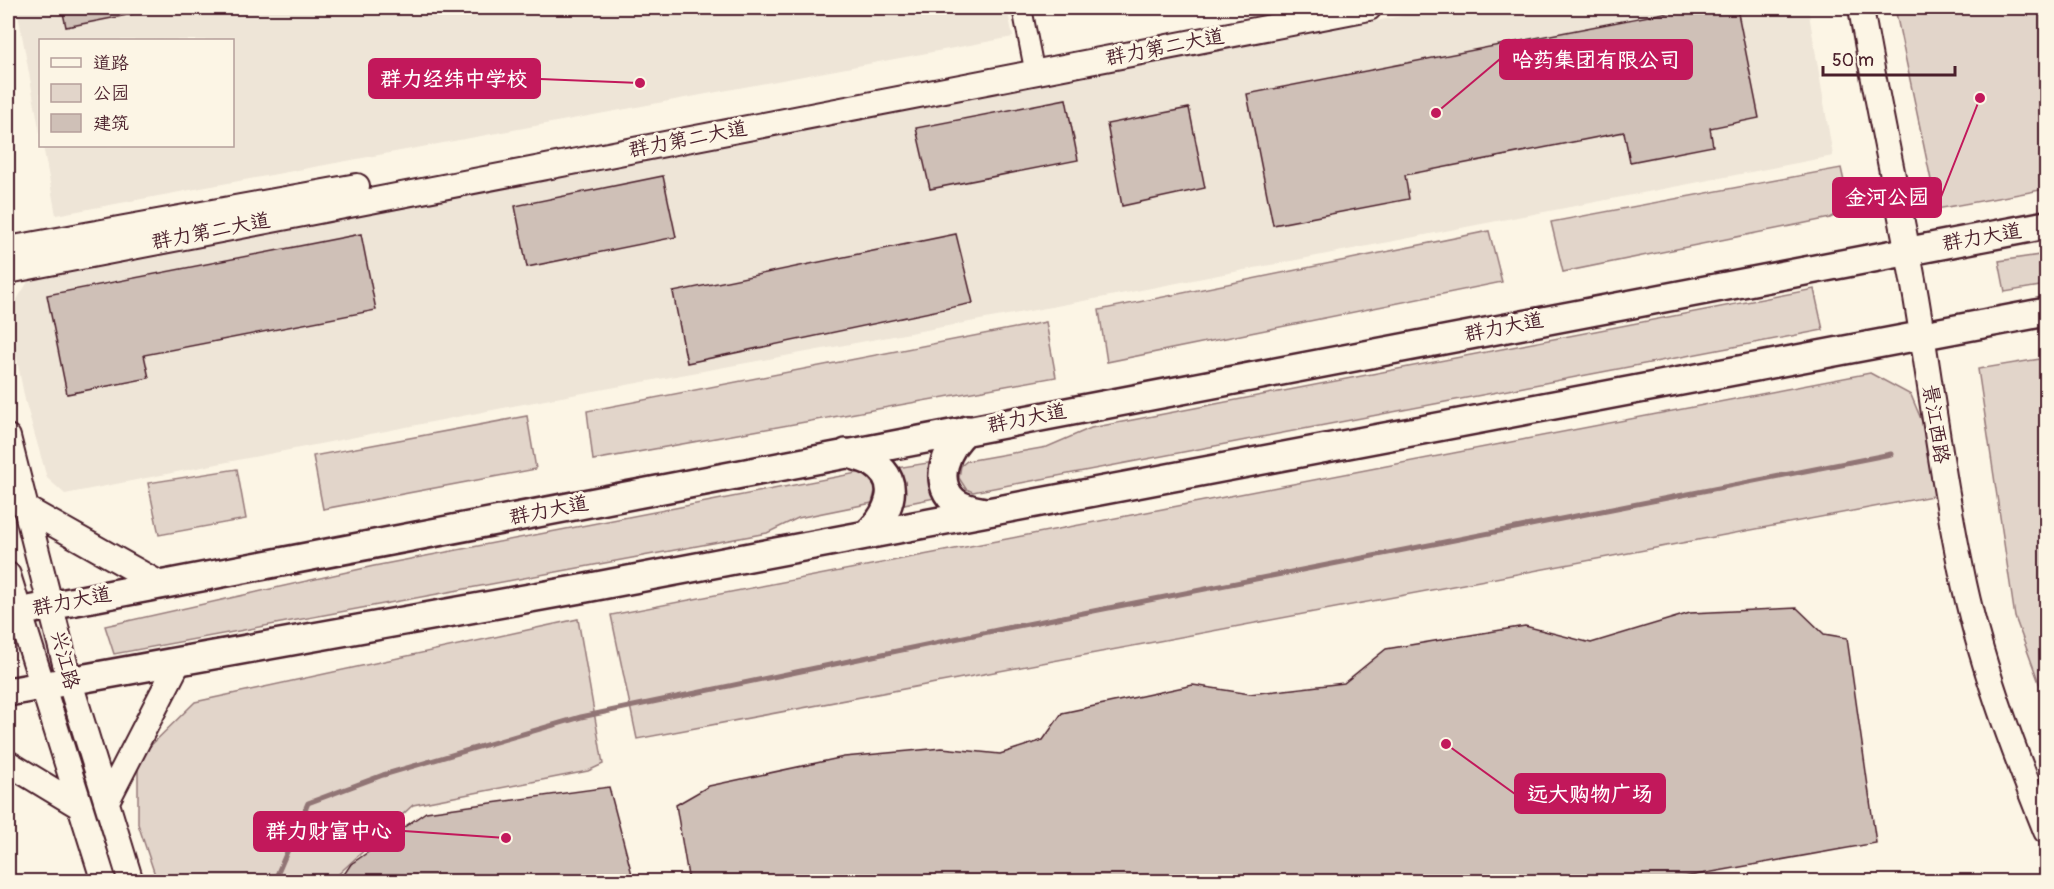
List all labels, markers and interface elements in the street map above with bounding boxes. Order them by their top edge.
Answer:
street label: 群力第二大道 [1104,23,1226,71]
legend [39,39,234,147]
scale bar [1823,39,1955,77]
callout: 哈药集团有限公司 [1500,40,1692,79]
text: 哈药集团有限公司 [1512,47,1680,74]
text: 50 m [1832,49,1874,72]
text: 道路 [93,52,129,75]
callout: 群力经纬中学校 [369,59,540,98]
text: 群力经纬中学校 [381,66,528,93]
text: 公园 [93,82,129,105]
text: 建筑 [93,112,129,135]
street label: 群力第二大道 [627,115,749,163]
callout: 金河公园 [1833,178,1941,217]
text: 金河公园 [1845,184,1929,211]
street label: 群力第二大道 [150,207,272,255]
street label: 群力大道 [1940,218,2024,256]
street label: 群力大道 [1462,307,1546,347]
street label: 景江西路 [1917,383,1955,466]
street label: 群力大道 [985,398,1069,438]
street label: 群力大道 [507,490,591,530]
street label: 群力大道 [30,581,114,621]
street label: 兴江路 [45,628,85,693]
callout: 远大购物广场 [1515,774,1665,813]
text: 远大购物广场 [1527,781,1653,808]
callout: 群力财富中心 [254,812,404,851]
text: 群力财富中心 [266,818,392,845]

